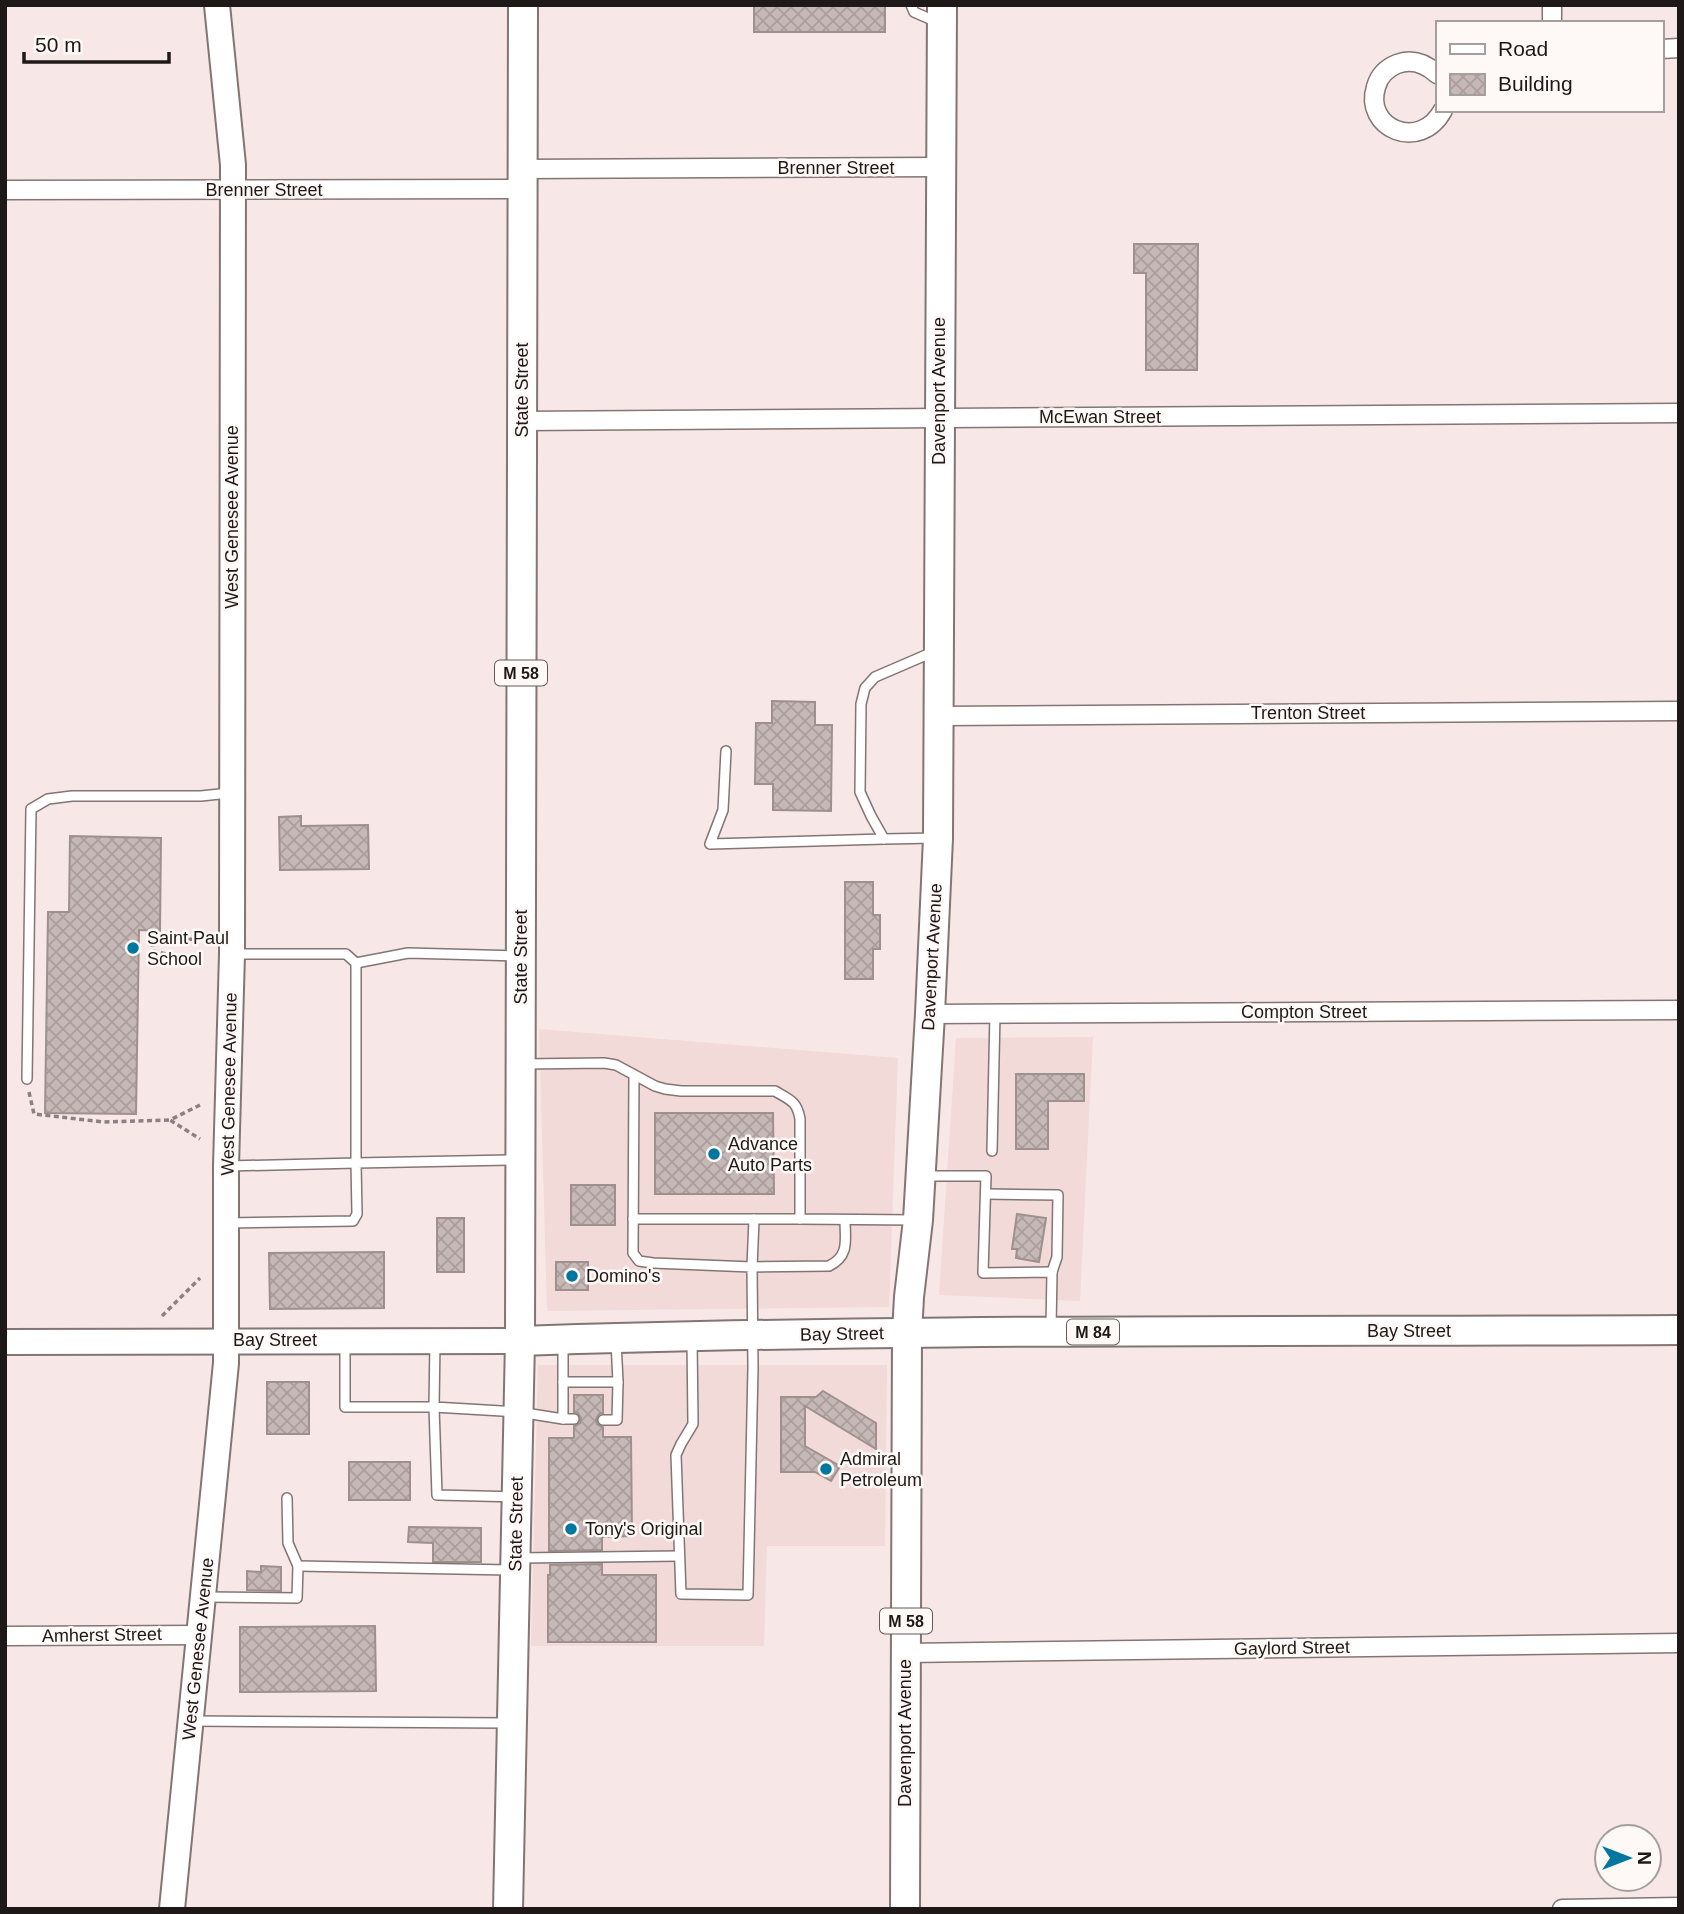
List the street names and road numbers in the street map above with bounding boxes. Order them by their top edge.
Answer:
street label: Brenner Street [777,158,895,178]
street label: Brenner Street [205,180,323,200]
street label: Davenport Avenue [929,317,949,465]
street label: State Street [512,342,532,438]
street label: McEwan Street [1039,407,1161,427]
street label: West Genesee Avenue [222,425,242,609]
road number: M 58 [495,660,547,686]
street label: Trenton Street [1251,703,1365,723]
street label: Davenport Avenue [918,883,946,1031]
street label: State Street [511,909,531,1005]
street label: West Genesee Avenue [217,992,241,1176]
street label: Compton Street [1241,1002,1367,1022]
road number: M 84 [1067,1320,1119,1344]
street label: Bay Street [1367,1321,1451,1341]
street label: Bay Street [800,1323,884,1345]
street label: Bay Street [233,1330,317,1350]
street label: State Street [505,1476,527,1572]
street label: West Genesee Avenue [178,1557,218,1741]
road number: M 58 [880,1609,932,1634]
street label: Amherst Street [42,1624,162,1646]
street label: Gaylord Street [1234,1637,1350,1659]
street label: Davenport Avenue [895,1659,915,1807]

